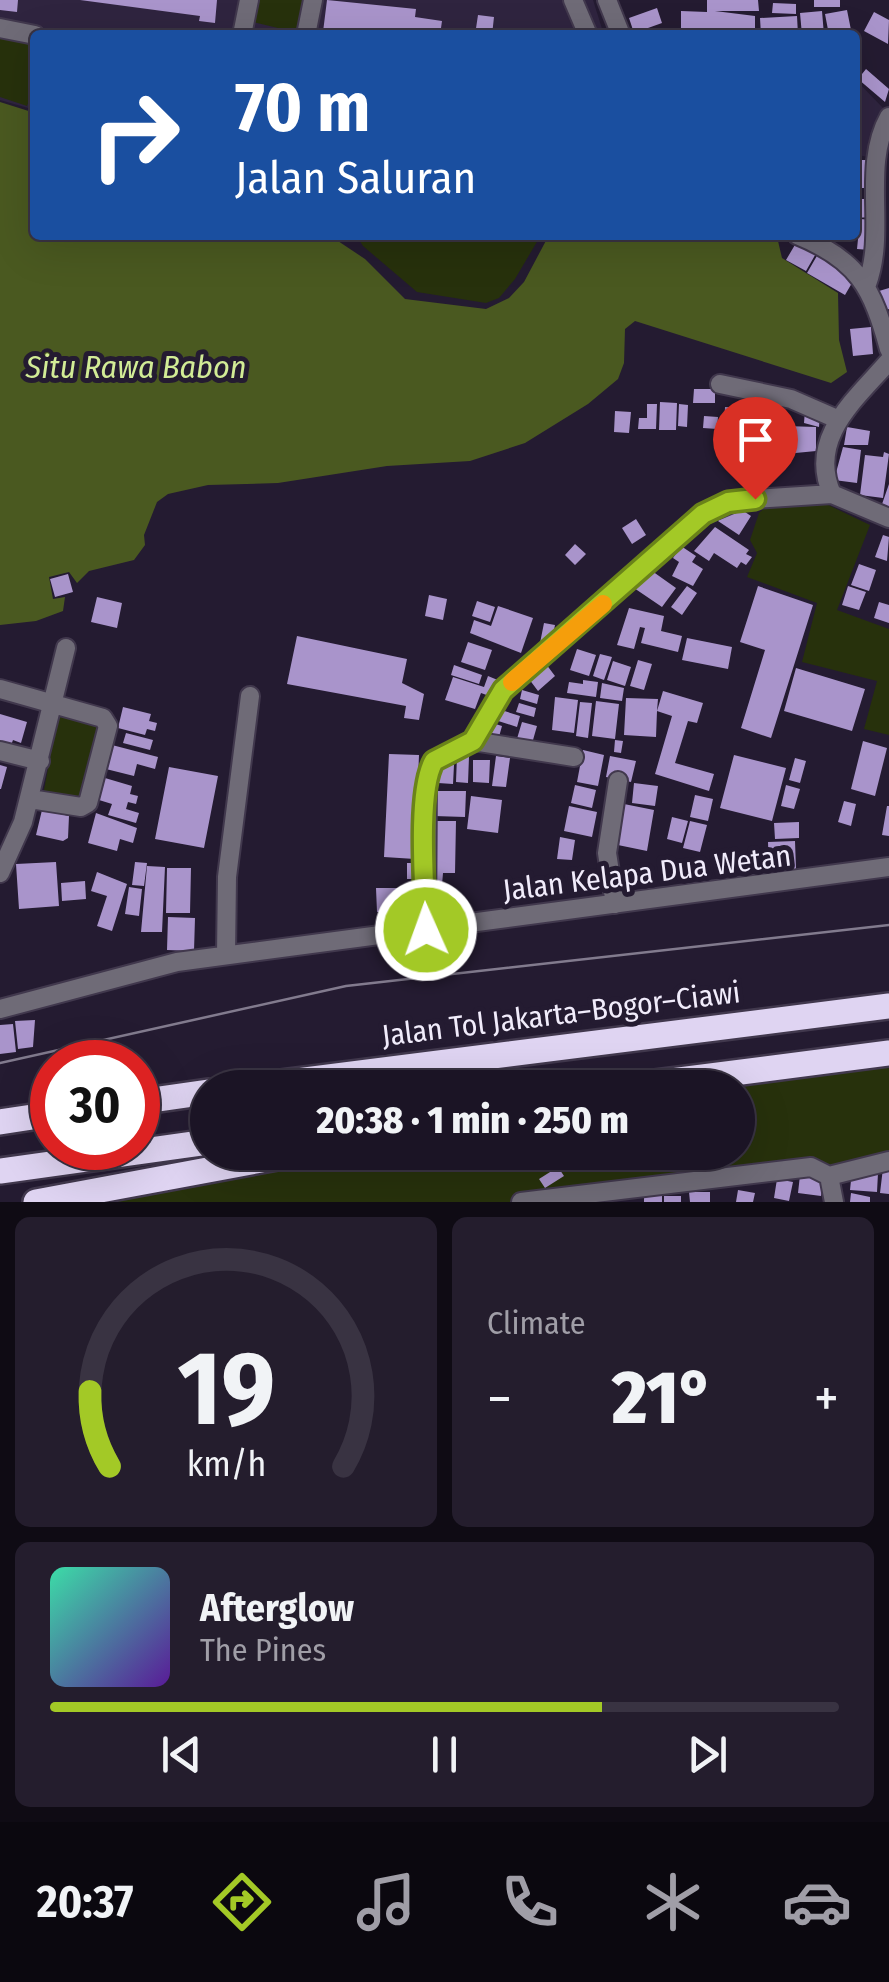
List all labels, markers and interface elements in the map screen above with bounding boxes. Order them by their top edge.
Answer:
text: 70 m [235,66,370,150]
icon: right [70,70,200,200]
text: Jalan Saluran [235,151,476,205]
water label: Situ Rawa Babon [25,348,246,386]
pin [713,397,798,500]
icon: arrive [728,412,783,467]
street label: Jalan Kelapa Dua Wetan [501,837,793,909]
position arrow [374,878,478,982]
street label: Jalan Tol Jakarta–Bogor–Ciawi [380,974,742,1054]
speed limit sign: 30 [30,1040,160,1170]
text: 20:38 · 1 min · 250 m [316,1097,629,1143]
text: Climate [487,1304,586,1342]
text: 19 [177,1327,275,1452]
text: 21° [612,1353,714,1443]
text: − [487,1366,512,1432]
text: + [814,1366,839,1432]
text: km/h [186,1443,266,1485]
text: Afterglow [200,1585,354,1631]
text: The Pines [200,1631,326,1669]
icon: previous [154,1727,209,1782]
icon: pause [417,1727,472,1782]
icon: next [680,1727,735,1782]
icon: directions [207,1867,277,1937]
icon: music [351,1867,421,1937]
icon: phone [495,1867,565,1937]
icon: climate [638,1867,708,1937]
icon: car [782,1867,852,1937]
text: 20:37 [37,1875,134,1929]

